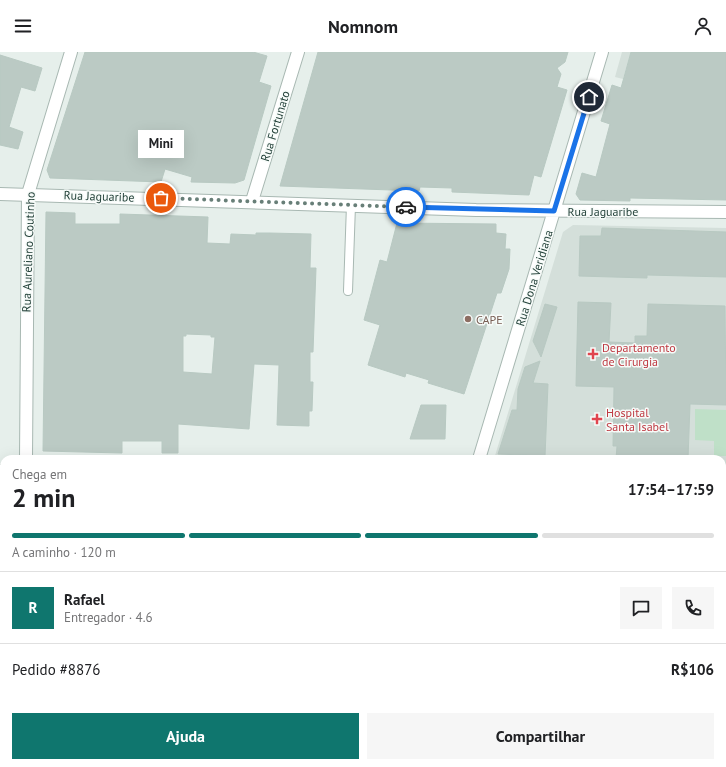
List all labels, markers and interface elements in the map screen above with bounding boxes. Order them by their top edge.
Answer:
icon: menu [12,15,34,37]
text: Nomnom [328,15,398,38]
icon: person [692,15,714,37]
pin [572,80,606,114]
icon: home [578,86,600,108]
street label: Rua Fortunato [257,89,293,163]
callout: Mini [138,130,184,158]
text: Mini [149,135,173,152]
pin [144,181,178,215]
street label: Rua Jaguaribe [63,187,135,205]
icon: bag [150,187,172,209]
courier [386,187,426,227]
street label: Rua Aureliano Coutinho [18,191,38,313]
icon: car [395,196,417,218]
street label: Rua Jaguaribe [568,204,638,219]
street label: Rua Dona Veridiana [512,228,556,328]
place label: CAPE [476,312,503,327]
marker: CAPE [463,314,473,324]
place label: Departamento de Cirurgia [602,340,676,369]
marker: Departamento de Cirurgia [587,348,599,360]
place label: Hospital Santa Isabel [606,405,669,434]
marker: Hospital Santa Isabel [591,413,603,425]
text: Chega em [12,466,67,483]
text: 17:54–17:59 [628,480,714,499]
text: 2 min [12,481,75,514]
text: A caminho · 120 m [12,544,116,561]
button: chat [620,587,662,629]
button: phone [672,587,714,629]
text: Rafael [64,590,105,609]
text: R [28,598,38,617]
text: Entregador · 4.6 [64,609,153,626]
text: Pedido #8876 [12,660,101,679]
text: R$106 [671,660,714,679]
button: Ajuda [12,713,359,759]
button: Compartilhar [367,713,714,759]

